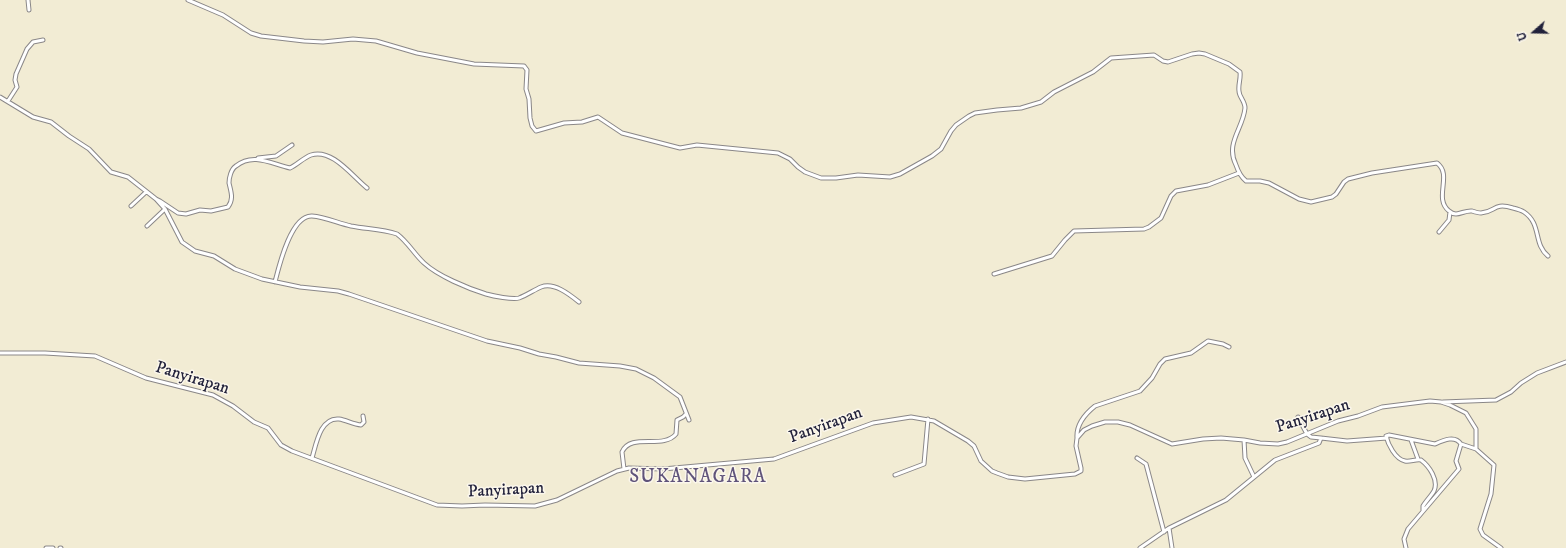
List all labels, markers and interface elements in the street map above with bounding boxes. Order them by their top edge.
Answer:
north arrow [1514,12,1554,52]
text: U [1515,30,1531,43]
street label: Panyirapan [152,358,232,400]
street label: Panyirapan [1273,395,1353,439]
street label: Panyirapan [787,403,865,449]
district label: SUKANAGARA [629,467,767,489]
street label: Panyirapan [467,479,545,503]

